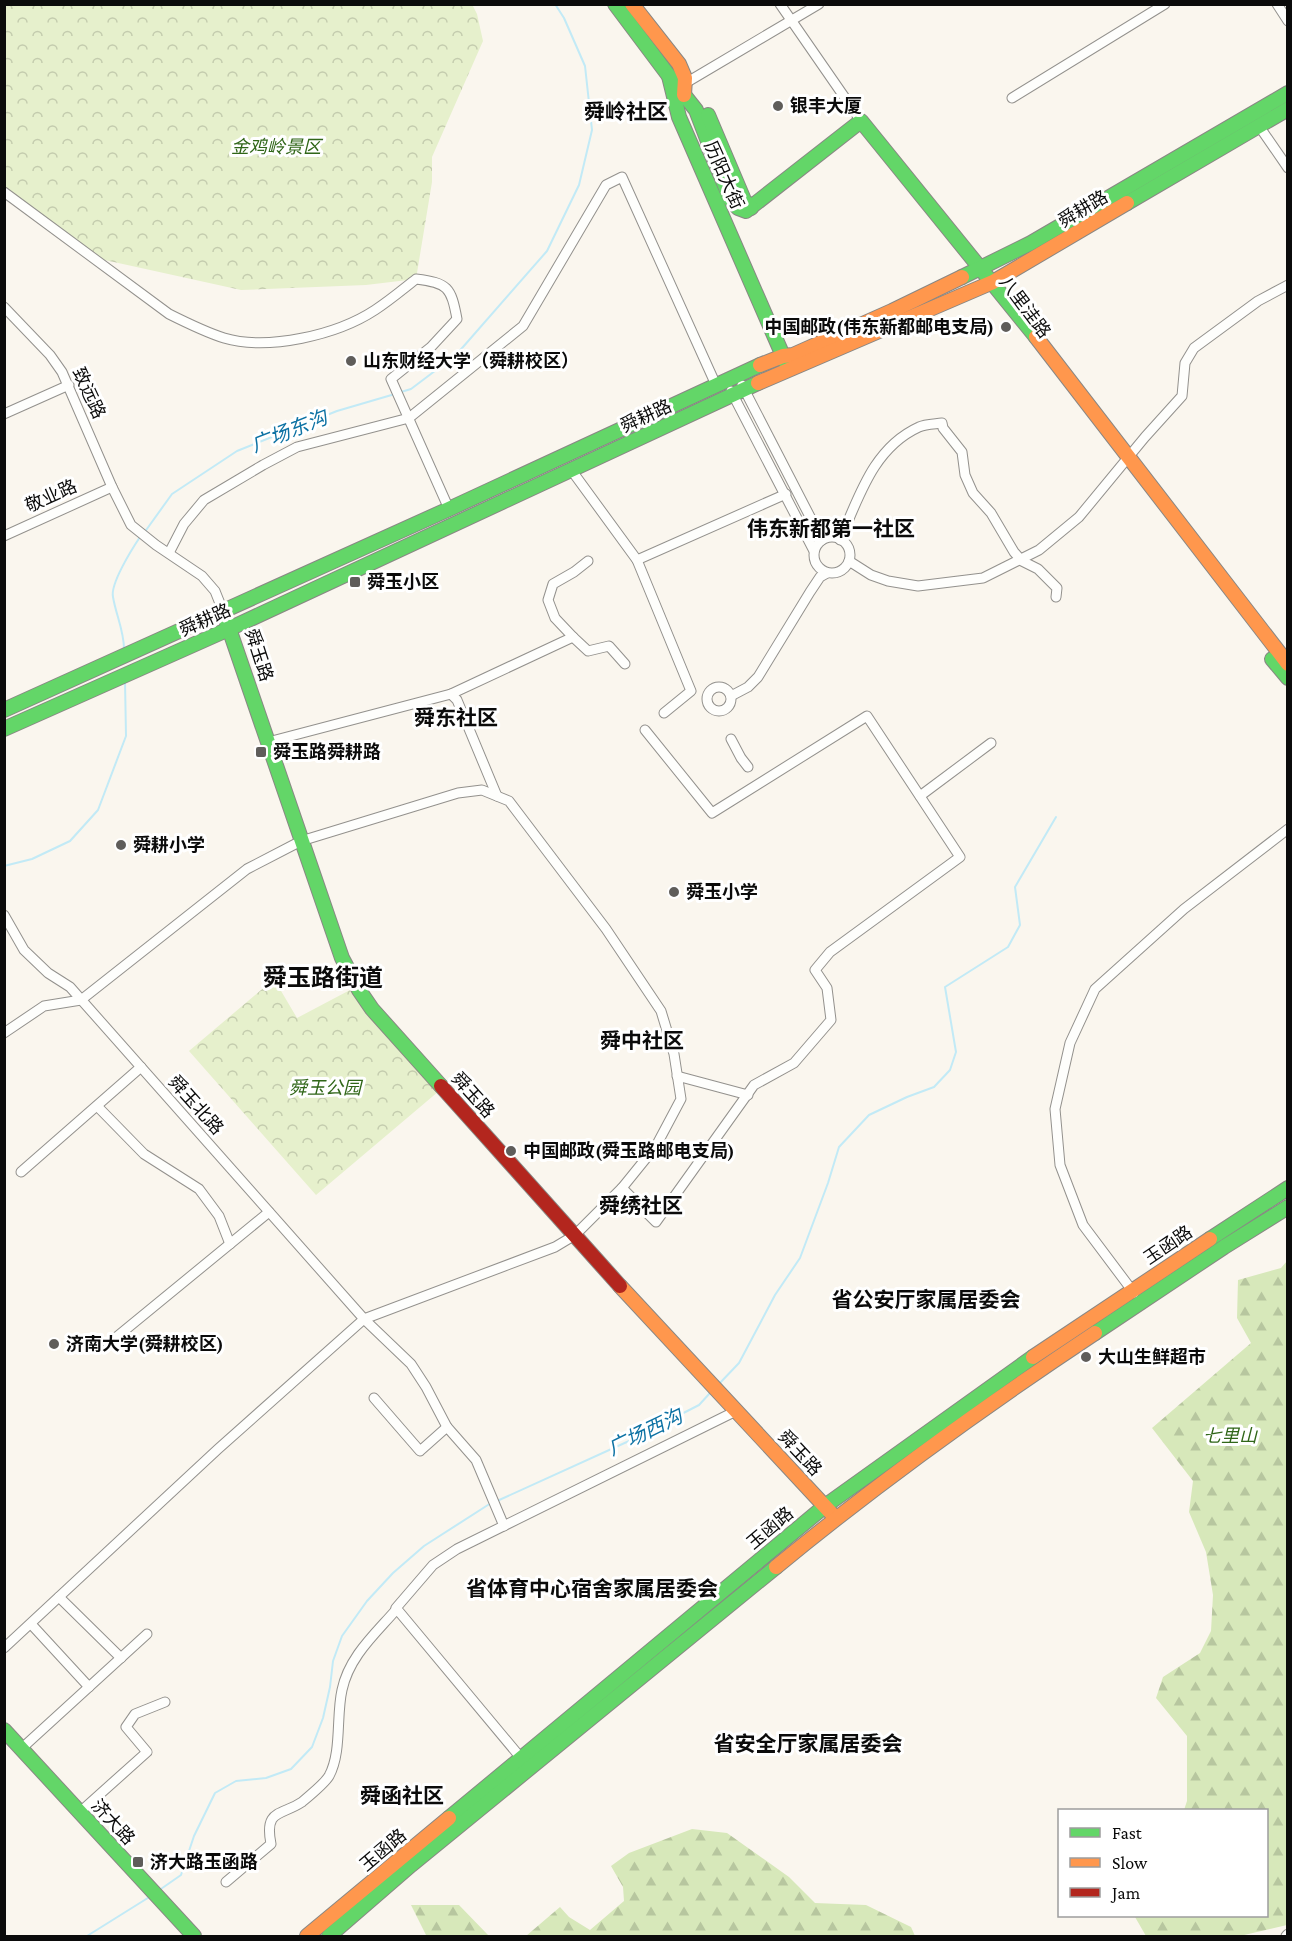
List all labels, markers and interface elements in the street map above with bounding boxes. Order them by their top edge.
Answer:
place label: 银丰大厦 [790,96,862,116]
marker: 银丰大厦 [771,99,785,113]
district label: 舜岭社区 [584,100,668,124]
park label: 金鸡岭景区 [231,137,324,157]
street label: 历阳大街 [700,138,748,212]
street label: 舜耕路 [1055,187,1111,231]
street label: 八里洼路 [995,272,1055,342]
place label: 中国邮政(伟东新都邮电支局) [764,316,994,338]
marker: 中国邮政(伟东新都邮电支局) [999,320,1013,334]
place label: 山东财经大学（舜耕校区） [363,351,579,371]
marker: 山东财经大学（舜耕校区） [344,354,358,368]
street label: 致远路 [69,364,109,422]
street label: 舜耕路 [617,396,675,436]
water label: 广场东沟 [248,405,332,456]
street label: 敬业路 [22,476,80,516]
district label: 伟东新都第一社区 [747,517,915,541]
place label: 舜玉小区 [367,572,439,592]
marker: 舜玉小区 [348,575,362,589]
street label: 舜耕路 [176,600,234,640]
street label: 舜玉路 [241,626,277,684]
district label: 舜东社区 [414,706,498,730]
place label: 舜玉路舜耕路 [273,742,381,762]
marker: 舜玉路舜耕路 [254,745,268,759]
place label: 舜耕小学 [133,835,205,855]
marker: 舜耕小学 [114,838,128,852]
place label: 舜玉小学 [686,882,758,902]
marker: 舜玉小学 [667,885,681,899]
district label: 舜玉路街道 [263,964,383,991]
district label: 舜中社区 [600,1029,684,1053]
street label: 舜玉路 [448,1068,498,1122]
street label: 舜玉北路 [164,1072,228,1138]
park label: 舜玉公园 [289,1078,364,1098]
place label: 中国邮政(舜玉路邮电支局) [523,1140,735,1162]
marker: 中国邮政(舜玉路邮电支局) [504,1144,518,1158]
district label: 舜绣社区 [599,1194,683,1218]
street label: 玉函路 [1140,1222,1196,1268]
district label: 省公安厅家属居委会 [832,1288,1021,1312]
place label: 济南大学(舜耕校区) [66,1334,224,1355]
marker: 济南大学(舜耕校区) [47,1337,61,1351]
place label: 大山生鲜超市 [1098,1347,1206,1367]
marker: 大山生鲜超市 [1079,1350,1093,1364]
water label: 广场西沟 [604,1404,688,1459]
street label: 舜玉路 [774,1426,826,1480]
park label: 七里山 [1203,1426,1258,1446]
street label: 玉函路 [743,1503,797,1553]
district label: 省体育中心宿舍家属居委会 [466,1577,718,1601]
district label: 省安全厅家属居委会 [714,1732,903,1756]
district label: 舜函社区 [360,1784,444,1808]
street label: 济大路 [87,1795,139,1849]
legend [1058,1809,1268,1917]
text: Fast [1112,1823,1143,1843]
street label: 玉函路 [356,1825,410,1875]
place label: 济大路玉函路 [150,1852,258,1872]
text: Slow [1112,1853,1148,1873]
marker: 济大路玉函路 [131,1855,145,1869]
text: Jam [1110,1883,1141,1903]

